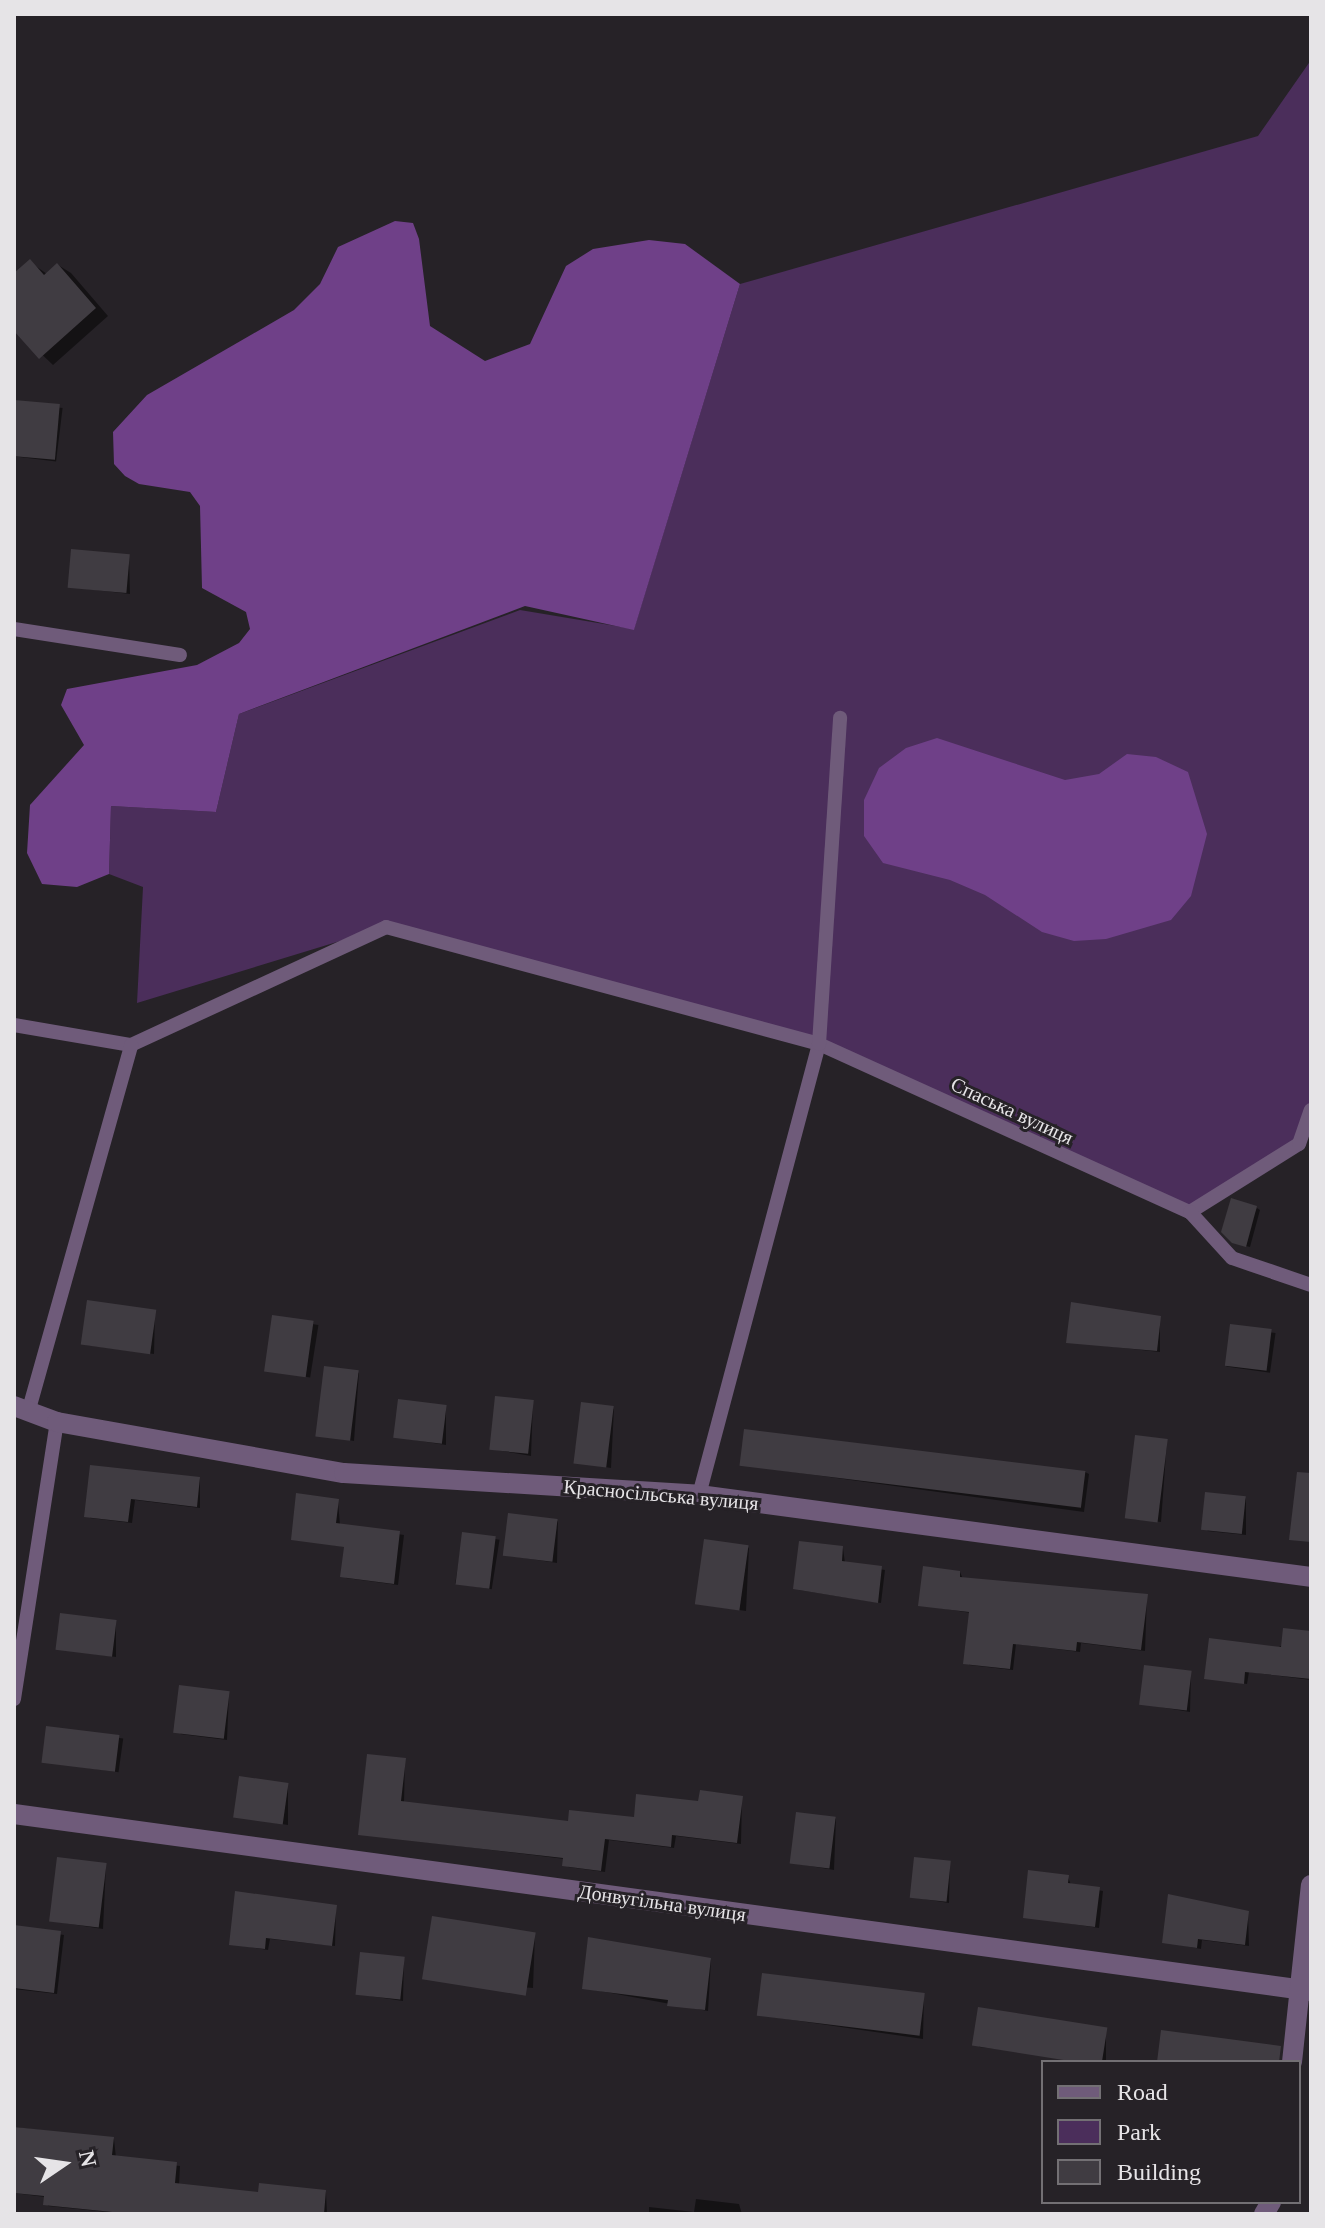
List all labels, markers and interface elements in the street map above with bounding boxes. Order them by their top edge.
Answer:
street label: Спаська вулиця [947,1072,1077,1150]
street label: Красносільська вулиця [563,1475,759,1515]
street label: Донвугільна вулиця [577,1879,747,1927]
legend [1041,2060,1301,2204]
text: Road [1117,2079,1168,2105]
text: Park [1117,2119,1161,2145]
north arrow [24,2124,104,2204]
text: N [74,2148,102,2169]
text: Building [1117,2159,1201,2185]

